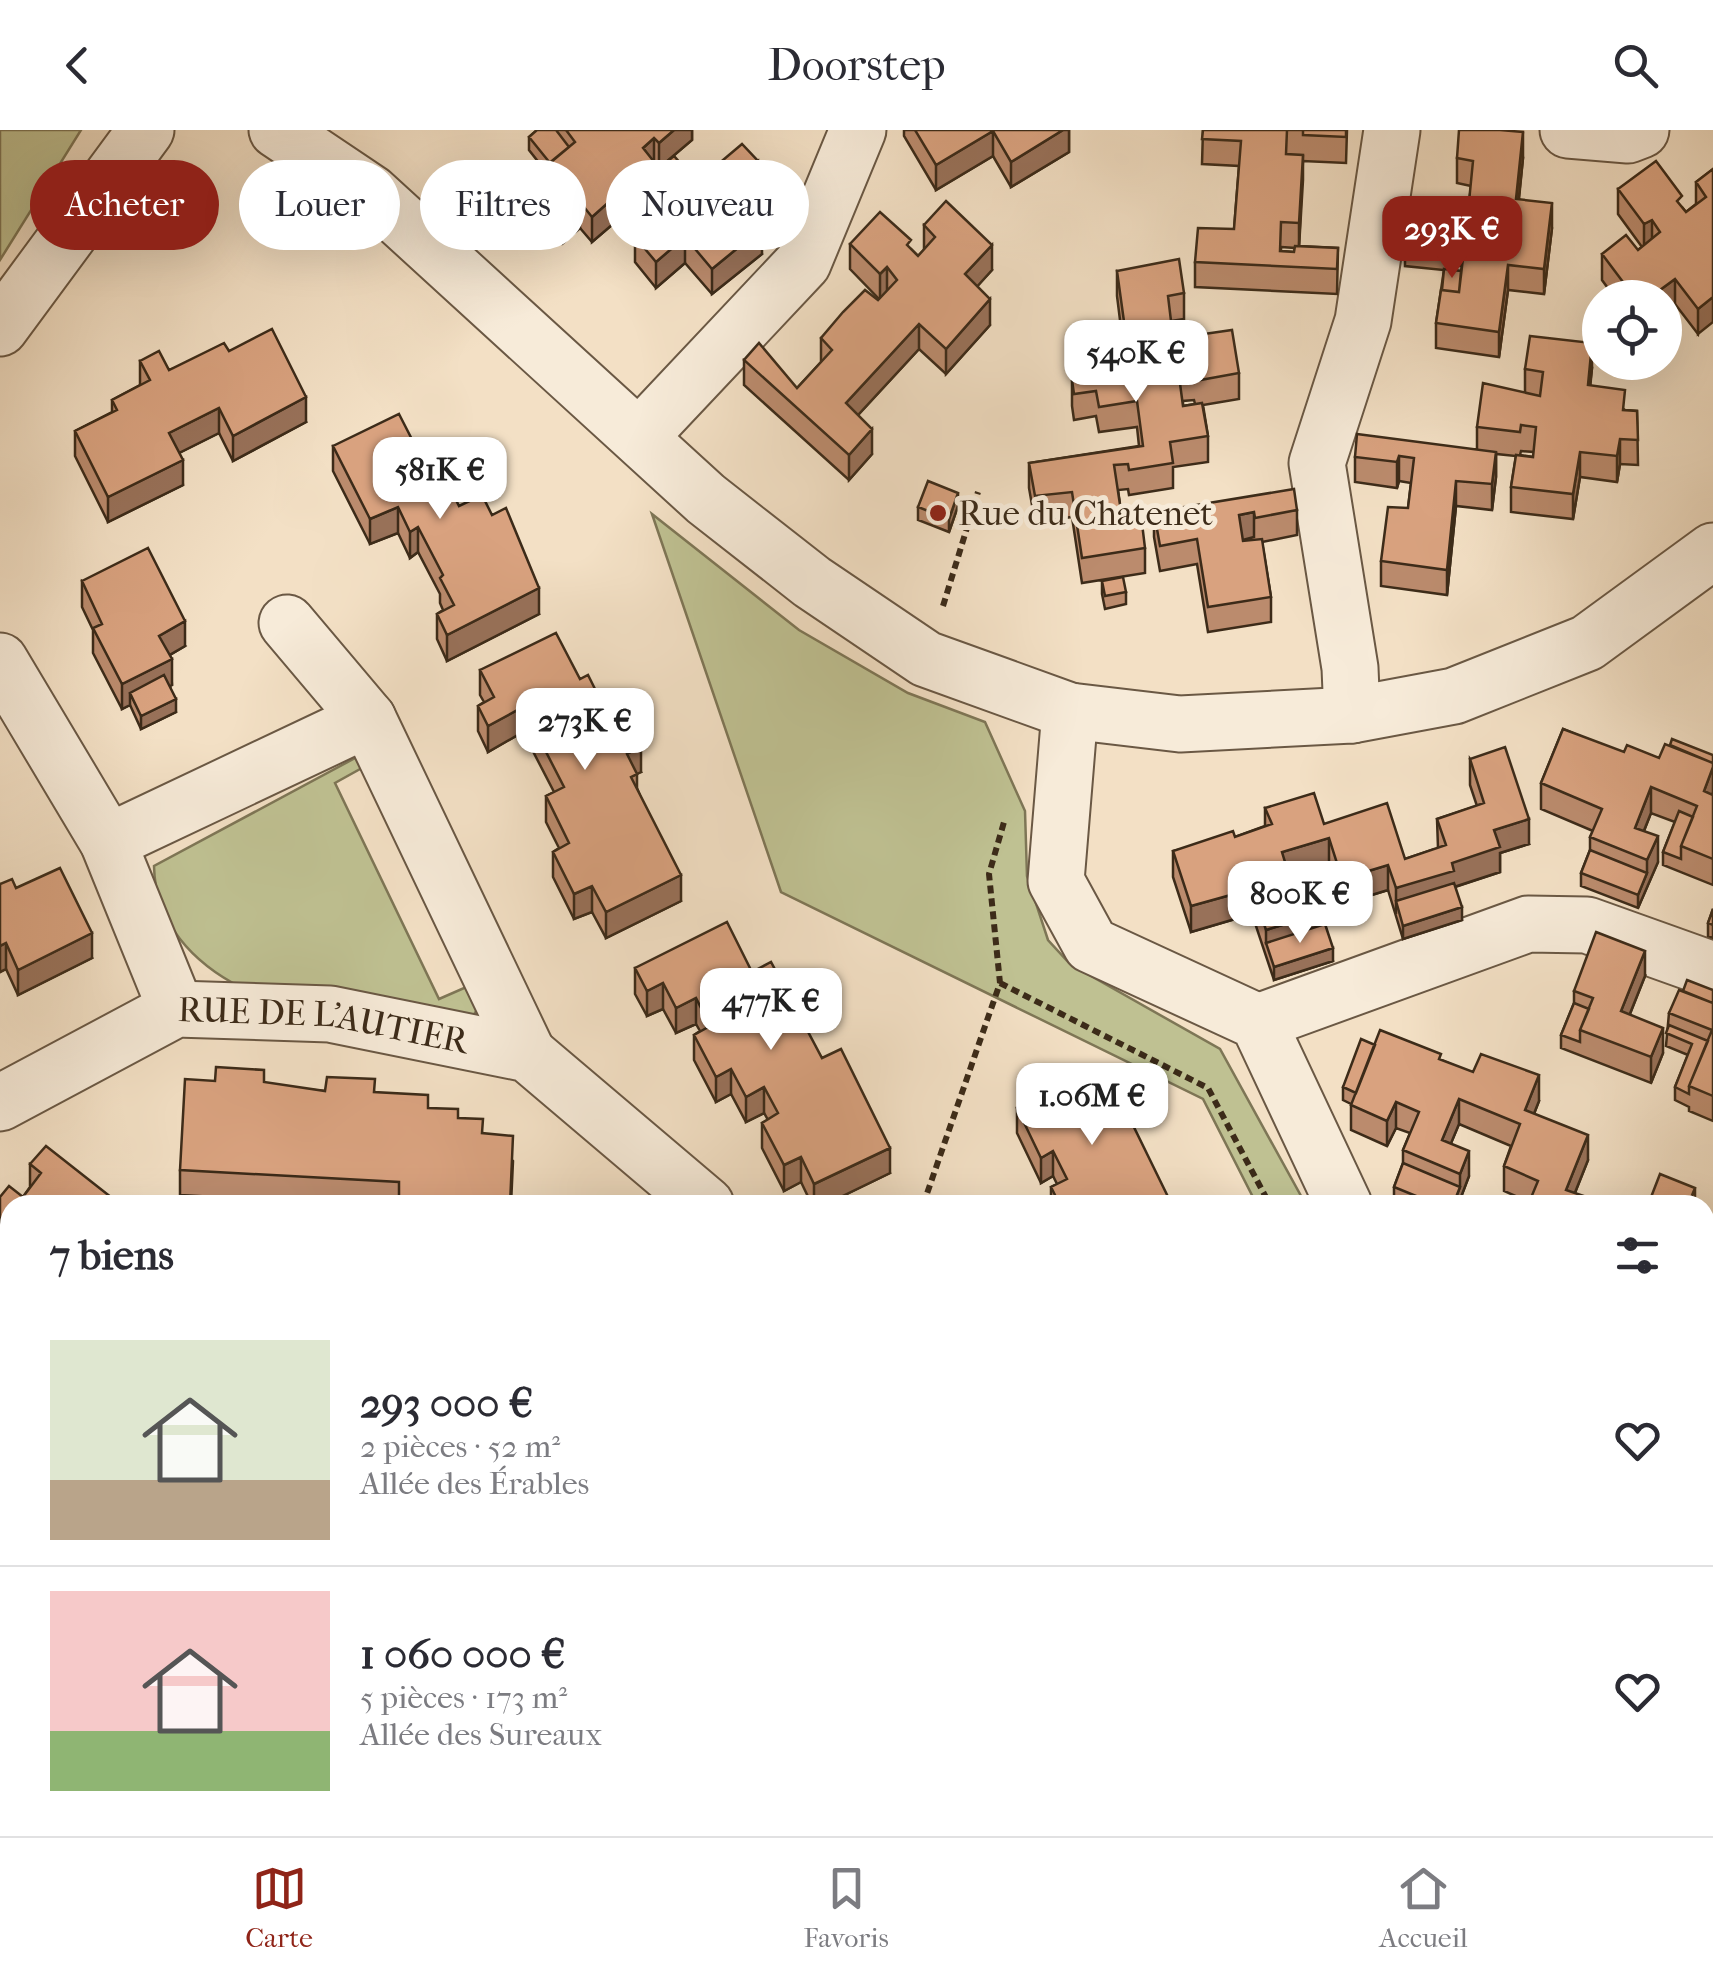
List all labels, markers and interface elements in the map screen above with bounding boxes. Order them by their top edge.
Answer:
icon: back [50,38,105,93]
icon: search [1608,38,1663,93]
text: Doorstep [767,39,946,92]
chip: Acheter [30,160,219,250]
chip: Louer [239,160,400,250]
chip: Filtres [420,160,586,250]
chip: Nouveau [606,160,809,250]
pin: 293K € [1371,196,1533,281]
text: 293K € [1404,210,1500,247]
map controls [1582,280,1682,380]
button: locate [1582,280,1682,380]
pin: 540K € [1055,320,1217,405]
text: 540K € [1086,334,1186,371]
pin: 581K € [359,437,521,522]
text: 581K € [395,451,485,488]
place label: Rue du Chatenet [958,493,1213,534]
marker: Rue du Chatenet [927,502,949,524]
pin: 273K € [504,688,666,773]
text: 273K € [538,702,632,739]
pin: 800K € [1219,861,1381,946]
text: 800K € [1250,875,1350,912]
pin: 477K € [690,968,852,1053]
text: 477K € [722,982,820,1019]
street label: RUE DE L'AUTIER [177,989,474,1062]
pin: 1.06M € [1000,1063,1184,1148]
text: 1.06M € [1038,1077,1146,1114]
icon: filters [1610,1228,1665,1283]
text: 7 biens [50,1231,174,1280]
text: 293 000 € [360,1379,533,1428]
icon: home [130,1380,250,1500]
icon: heart [1610,1413,1665,1468]
text: 2 pièces · 52 m² [360,1428,560,1465]
text: Allée des Érables [360,1465,589,1502]
text: 1 060 000 € [360,1630,566,1679]
icon: home [130,1631,250,1751]
icon: heart [1610,1664,1665,1719]
text: 5 pièces · 173 m² [360,1679,567,1716]
text: Allée des Sureaux [360,1716,602,1753]
tab: Carte [245,1861,313,1954]
tab: Favoris [804,1861,889,1954]
tab: Accueil [1379,1861,1468,1954]

